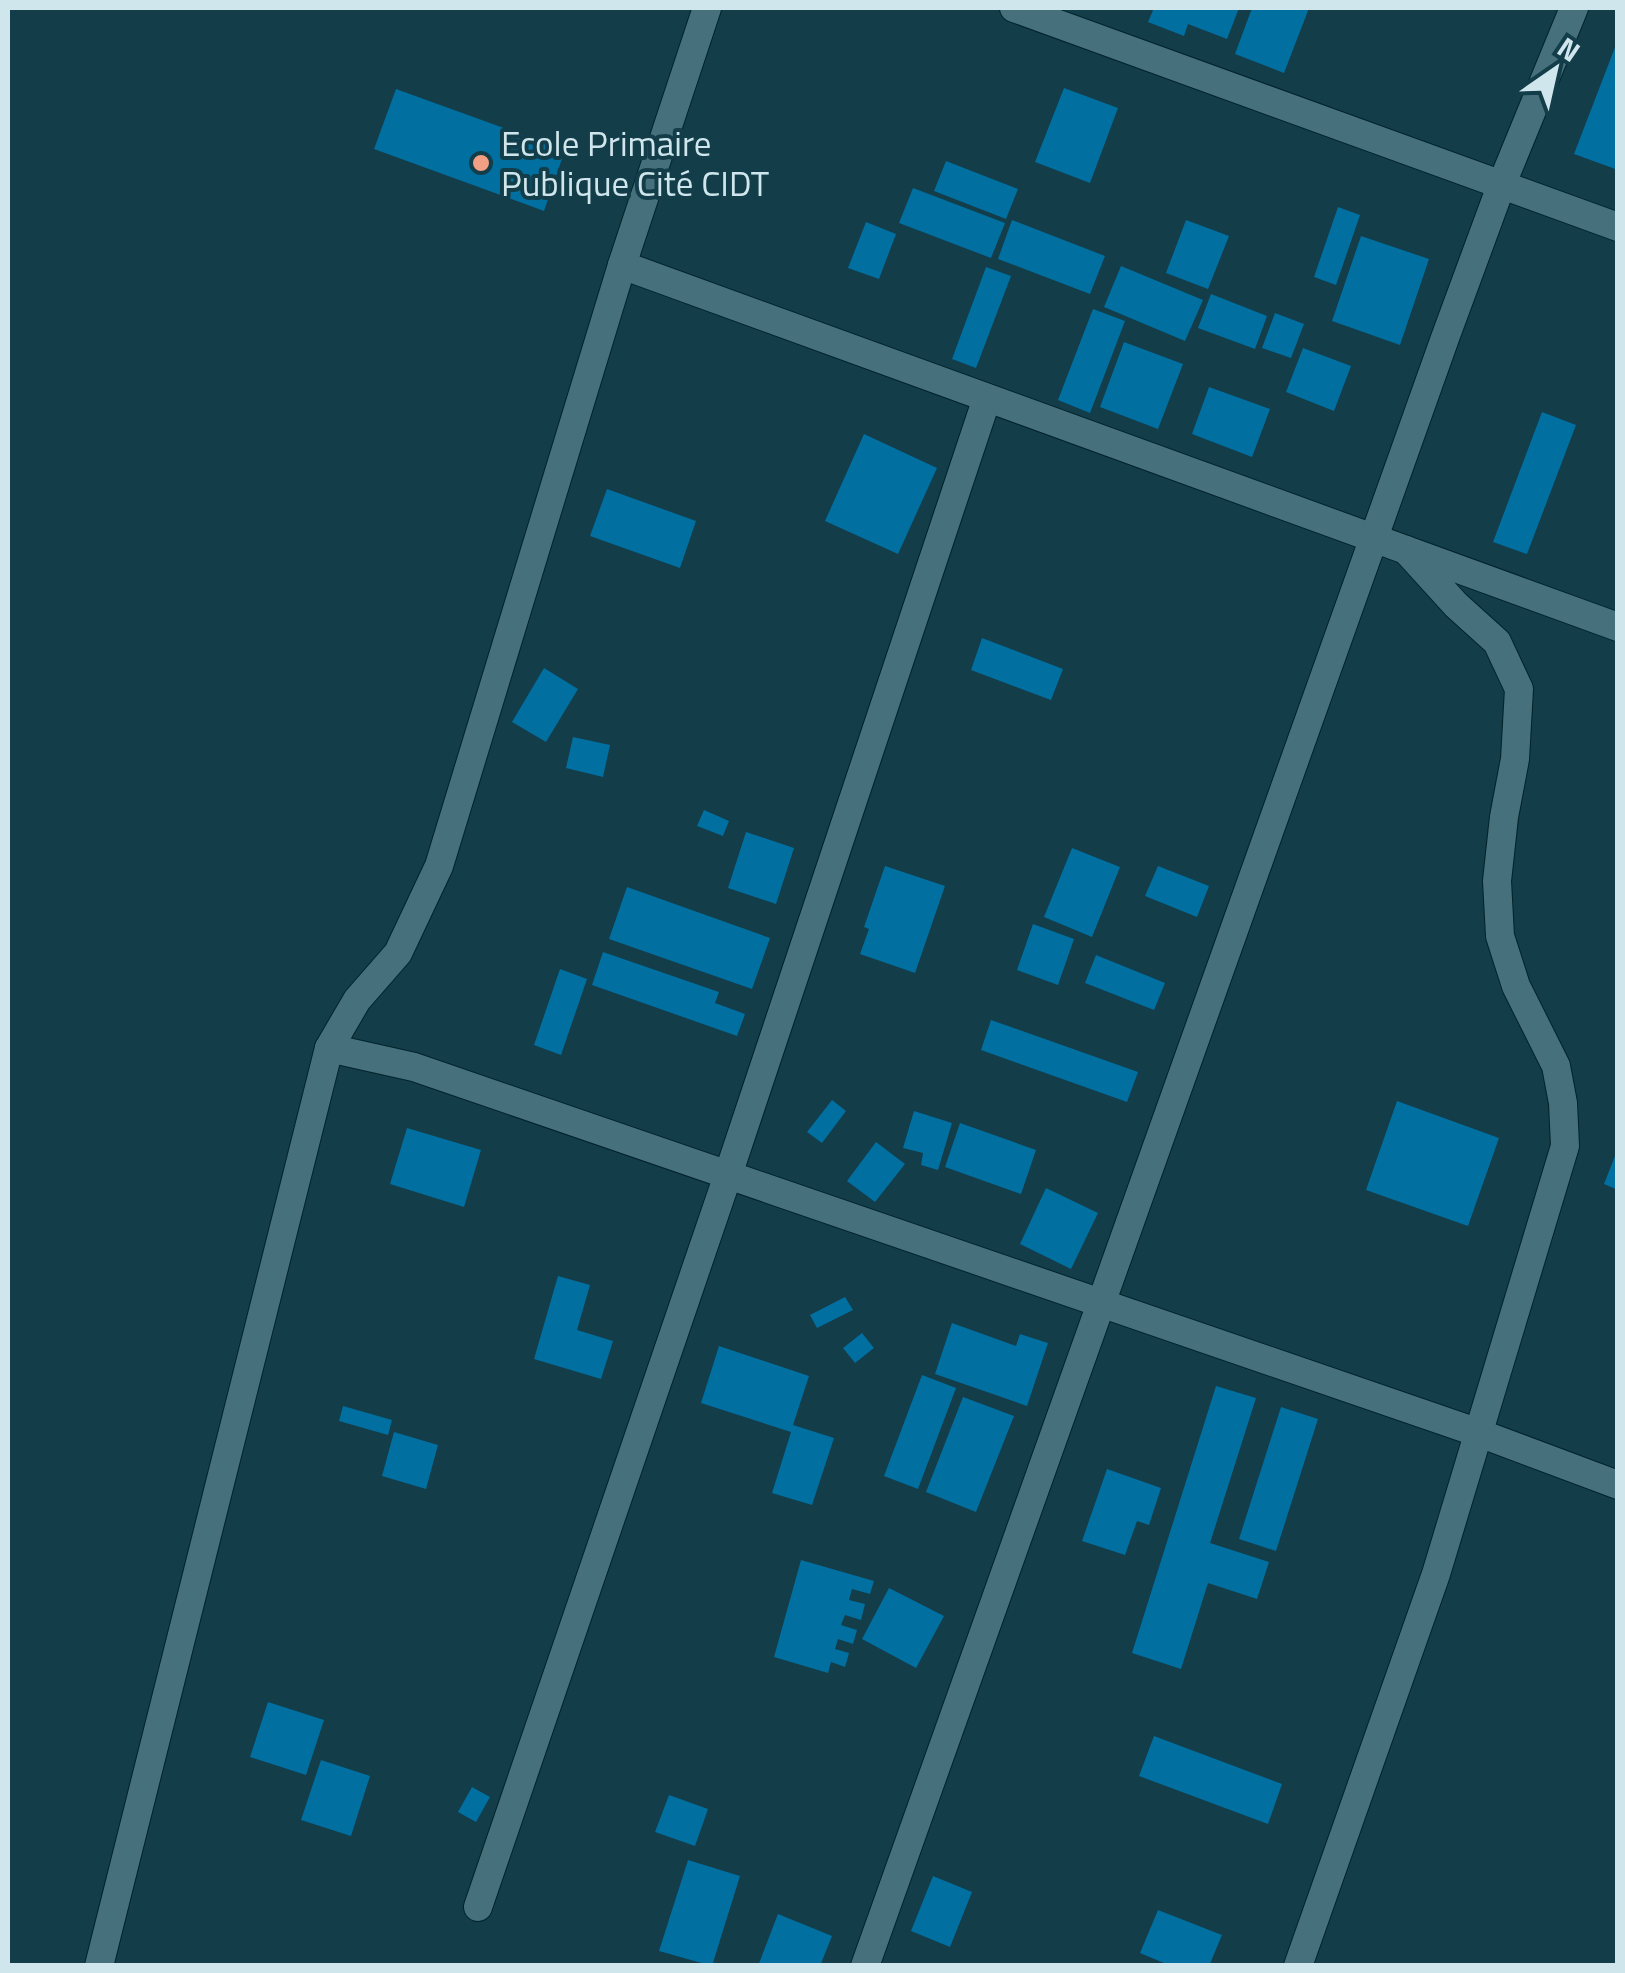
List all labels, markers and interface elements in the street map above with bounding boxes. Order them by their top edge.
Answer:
north arrow [1505,20,1605,120]
text: N [1549,26,1589,72]
place label: Ecole Primaire Publique Cité CIDT [501,116,769,210]
marker: Ecole Primaire Publique Cité CIDT [470,152,492,174]

